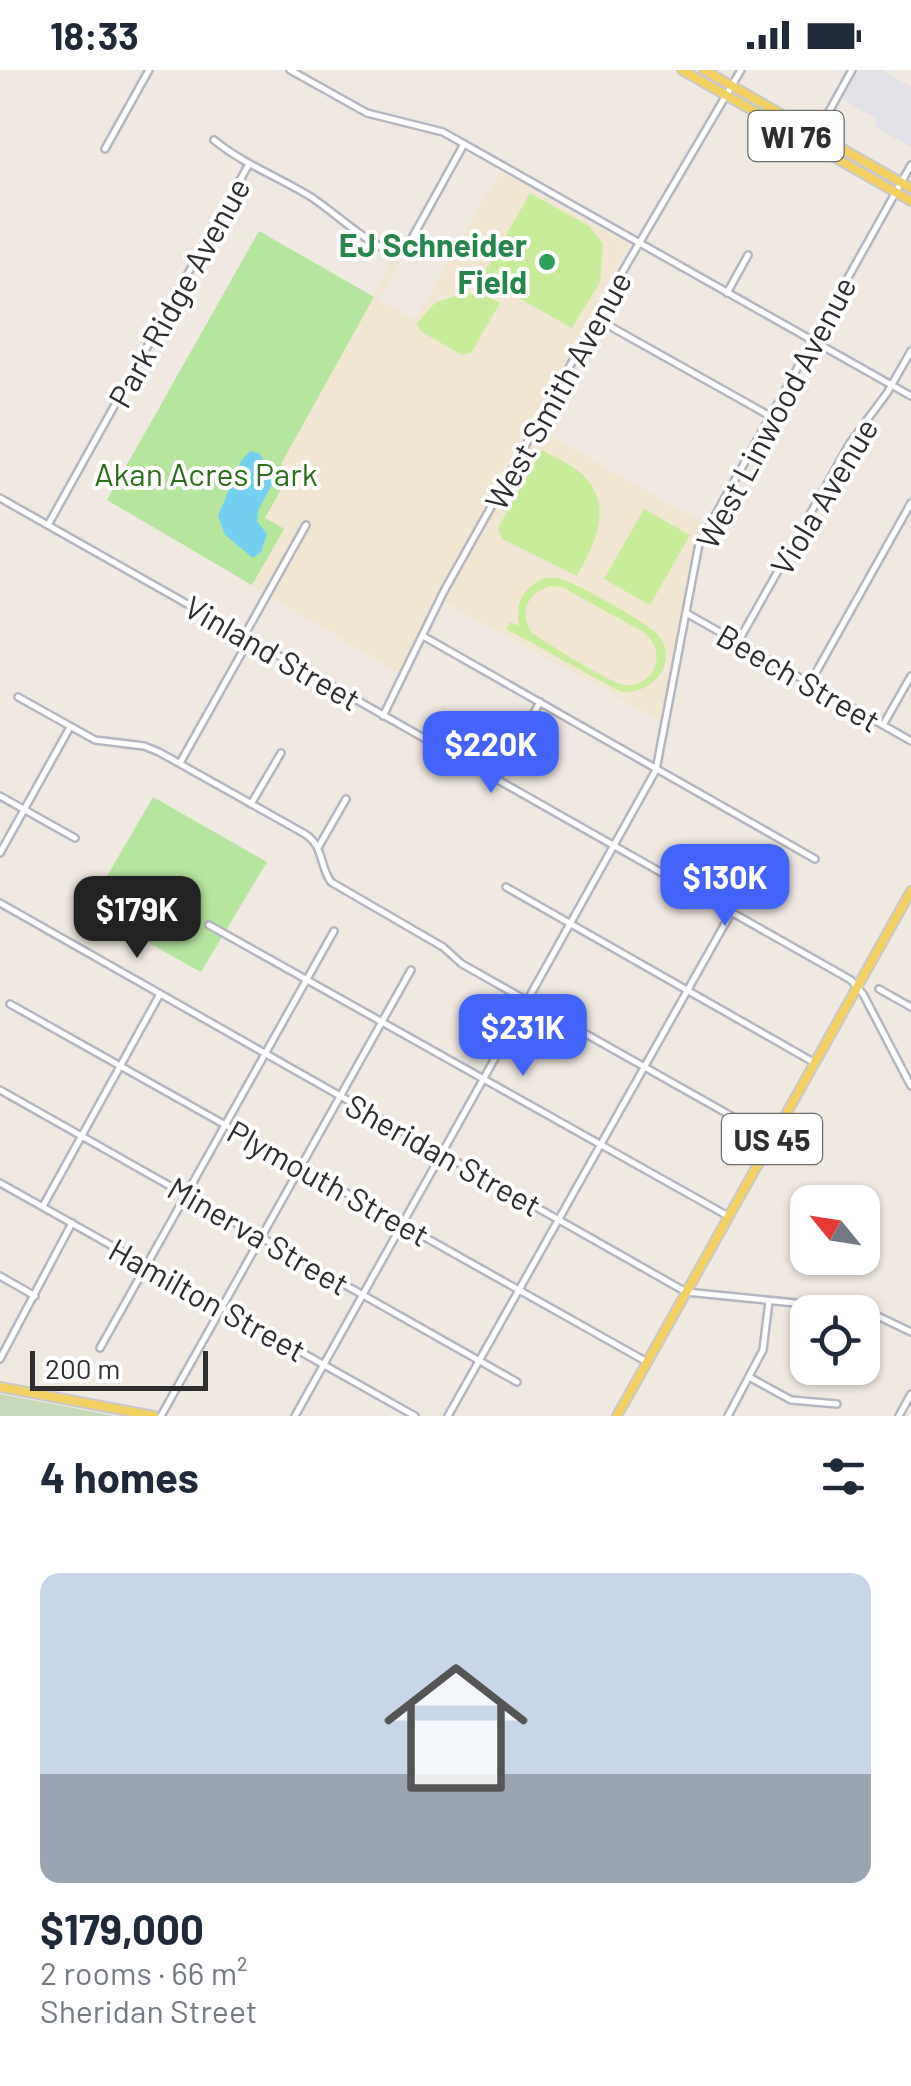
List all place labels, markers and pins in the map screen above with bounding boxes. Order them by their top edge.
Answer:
place label: EJ Schneider Field [339,225,527,300]
marker: EJ Schneider Field [536,251,558,273]
pin: $220K [421,711,561,796]
pin: $130K [655,844,795,929]
pin: $179K [67,876,207,961]
pin: $231K [453,994,593,1079]

